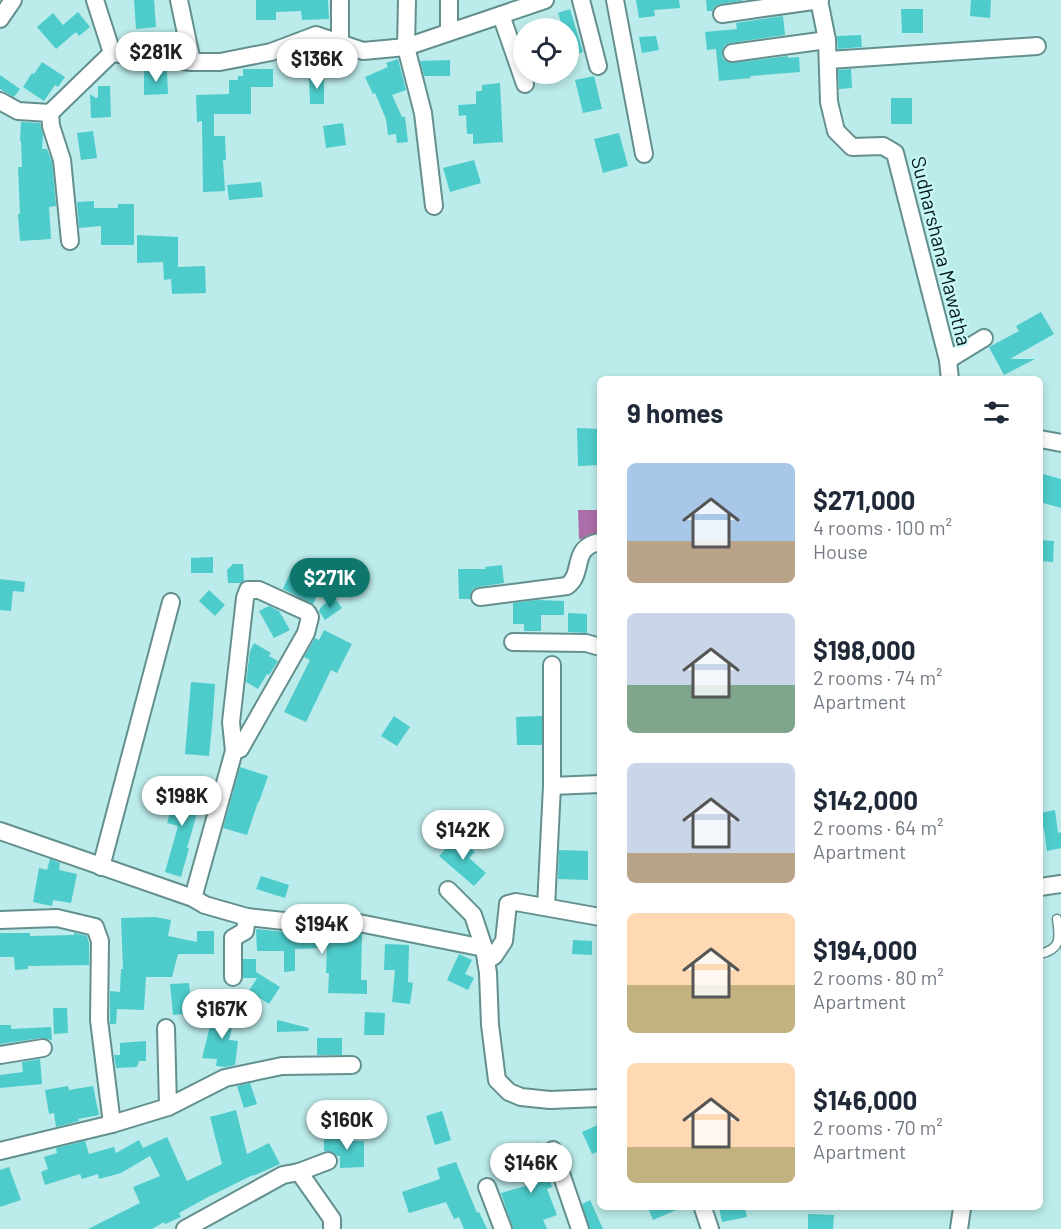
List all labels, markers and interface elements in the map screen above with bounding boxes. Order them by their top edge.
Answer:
map controls [513,18,579,84]
button: locate [513,18,579,84]
pin: $281K [114,32,198,83]
text: $281K [130,39,182,63]
pin: $136K [275,39,359,90]
text: $136K [291,46,343,70]
street label: Sudharshana Mawatha [907,154,977,348]
icon: filters [980,396,1013,429]
text: 9 homes [627,397,723,428]
text: $271,000 [813,484,915,515]
icon: home [675,487,747,559]
text: 4 rooms · 100 m² [813,515,952,539]
text: House [813,539,868,563]
pin: $271K [288,558,372,609]
text: $271K [304,565,356,589]
text: $198,000 [813,634,916,665]
icon: home [675,637,747,709]
text: 2 rooms · 74 m² [813,665,943,689]
text: Apartment [813,689,906,713]
pin: $198K [140,776,224,827]
text: $198K [156,783,208,807]
text: $142,000 [813,784,918,815]
icon: home [675,787,747,859]
pin: $142K [421,810,505,861]
text: 2 rooms · 64 m² [813,815,943,839]
text: $142K [436,817,490,841]
text: Apartment [813,839,906,863]
pin: $194K [280,904,364,955]
text: $194K [295,911,349,935]
text: $194,000 [813,934,917,965]
icon: home [675,937,747,1009]
text: 2 rooms · 80 m² [813,965,944,989]
pin: $167K [180,989,264,1040]
text: Apartment [813,989,906,1013]
text: $167K [196,996,248,1020]
text: $146,000 [813,1084,917,1115]
icon: home [675,1087,747,1159]
pin: $160K [305,1100,389,1151]
text: $160K [320,1107,374,1131]
text: 2 rooms · 70 m² [813,1115,943,1139]
text: Apartment [813,1139,906,1163]
pin: $146K [489,1143,573,1194]
text: $146K [504,1150,558,1174]

